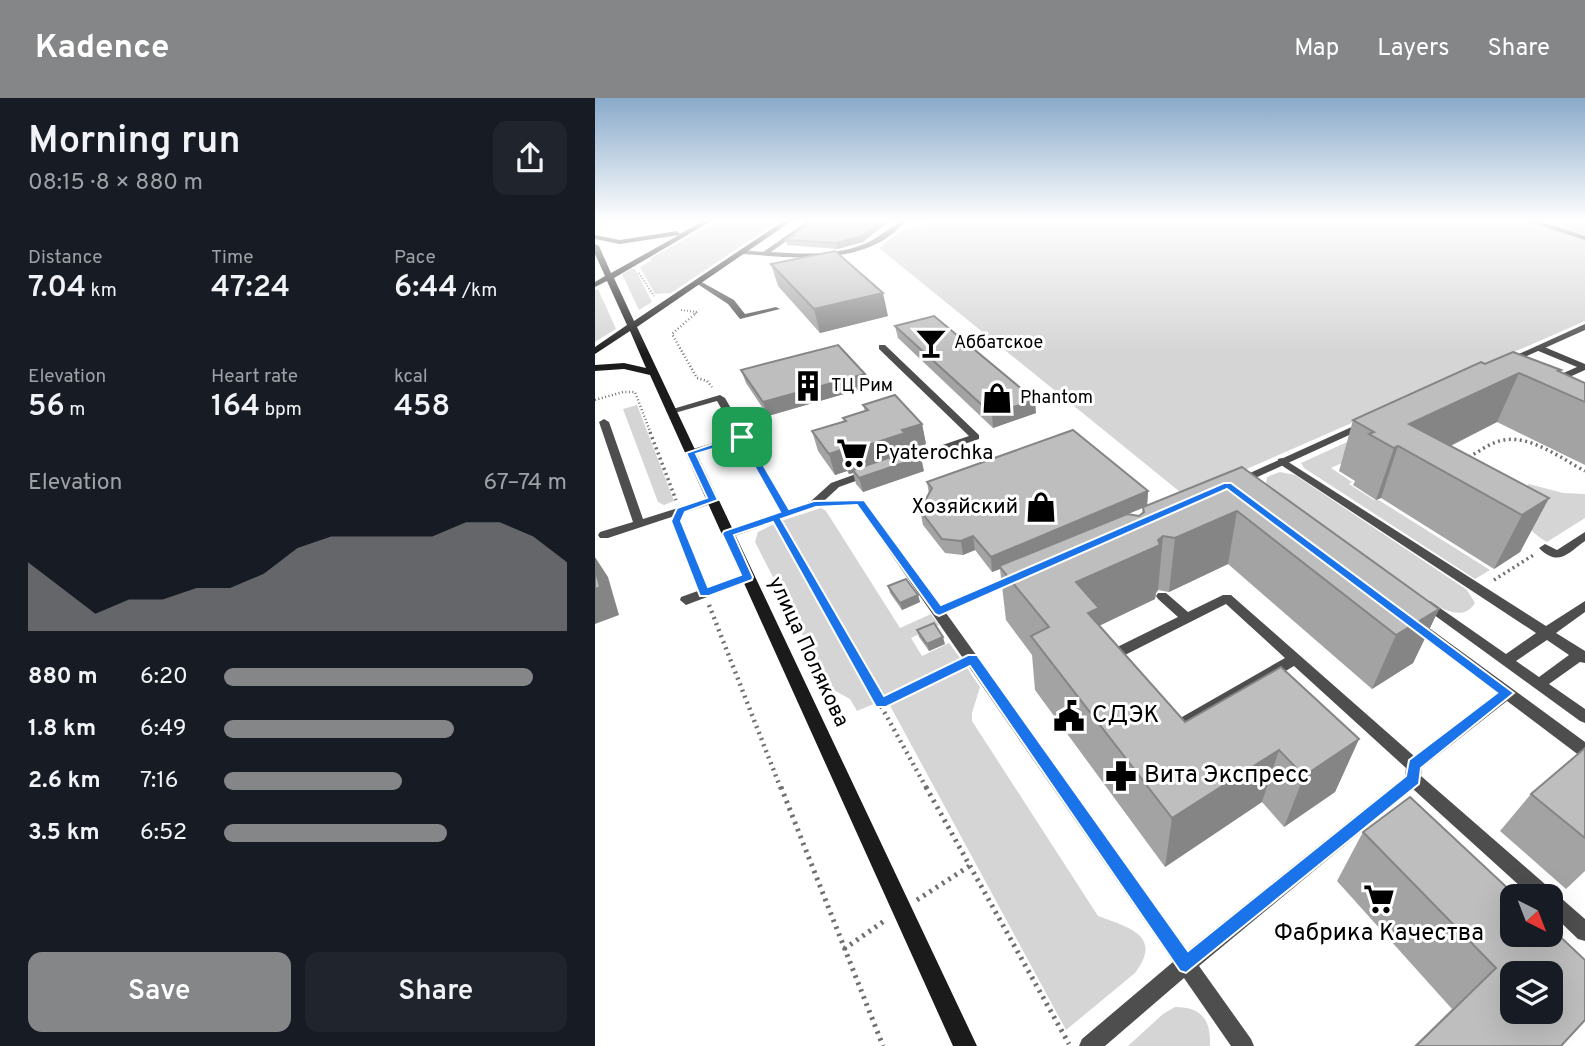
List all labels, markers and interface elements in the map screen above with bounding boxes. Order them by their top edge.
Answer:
text: Kadence [35,28,169,70]
text: Map [1294,34,1339,64]
text: Layers [1377,34,1449,64]
text: Share [1487,34,1550,64]
text: Morning run [28,118,241,167]
button: share [493,121,567,195]
text: 08:15 · 8 × 880 m [28,169,203,198]
text: Distance [28,246,103,270]
text: Time [211,246,254,270]
text: Pace [394,246,436,270]
text: 7.04 [28,270,86,307]
text: 47:24 [211,270,290,307]
text: 6:44 [394,270,458,307]
text: km [86,279,117,303]
text: /km [458,279,497,303]
bar icon: Аббатское [914,326,948,360]
place label: Аббатское [954,332,1043,355]
text: Elevation [28,365,106,389]
text: Heart rate [211,365,298,389]
text: kcal [394,365,428,389]
building icon: ТЦ Рим [791,369,825,403]
place label: ТЦ Рим [831,375,893,398]
shop icon: Phantom [980,381,1014,415]
place label: Phantom [1020,387,1093,410]
text: 56 [28,389,65,426]
text: 164 [211,389,260,426]
text: 458 [394,389,450,426]
text: m [65,398,85,422]
text: bpm [260,398,302,422]
pin [712,407,772,467]
icon: arrive [723,418,761,456]
supermarket icon: Pyaterochka [835,436,869,470]
place label: Pyaterochka [875,440,993,467]
text: Elevation [28,469,123,498]
text: 67–74 m [483,469,567,498]
shop icon: Хозяйский [1024,490,1058,524]
place label: Хозяйский [912,494,1018,521]
street label: улица Полякова [761,572,855,732]
text: 880 m [28,663,98,692]
text: 6:20 [140,663,188,692]
public building icon: СДЭК [1052,699,1086,733]
place label: СДЭК [1092,701,1159,731]
text: 1.8 km [28,715,96,744]
text: 6:49 [140,715,187,744]
pharmacy icon: Вита Экспресс [1104,759,1138,793]
place label: Вита Экспресс [1144,761,1309,791]
text: 2.6 km [28,767,101,796]
text: 7:16 [140,767,179,796]
text: 3.5 km [28,819,100,848]
text: 6:52 [140,819,187,848]
supermarket icon: Фабрика Качества [1362,882,1396,916]
north arrow [1500,884,1563,947]
map controls [1500,884,1563,1024]
place label: Фабрика Качества [1274,919,1484,949]
button: Save [28,952,291,1032]
button: Share [305,952,567,1032]
button: layers [1500,961,1563,1024]

